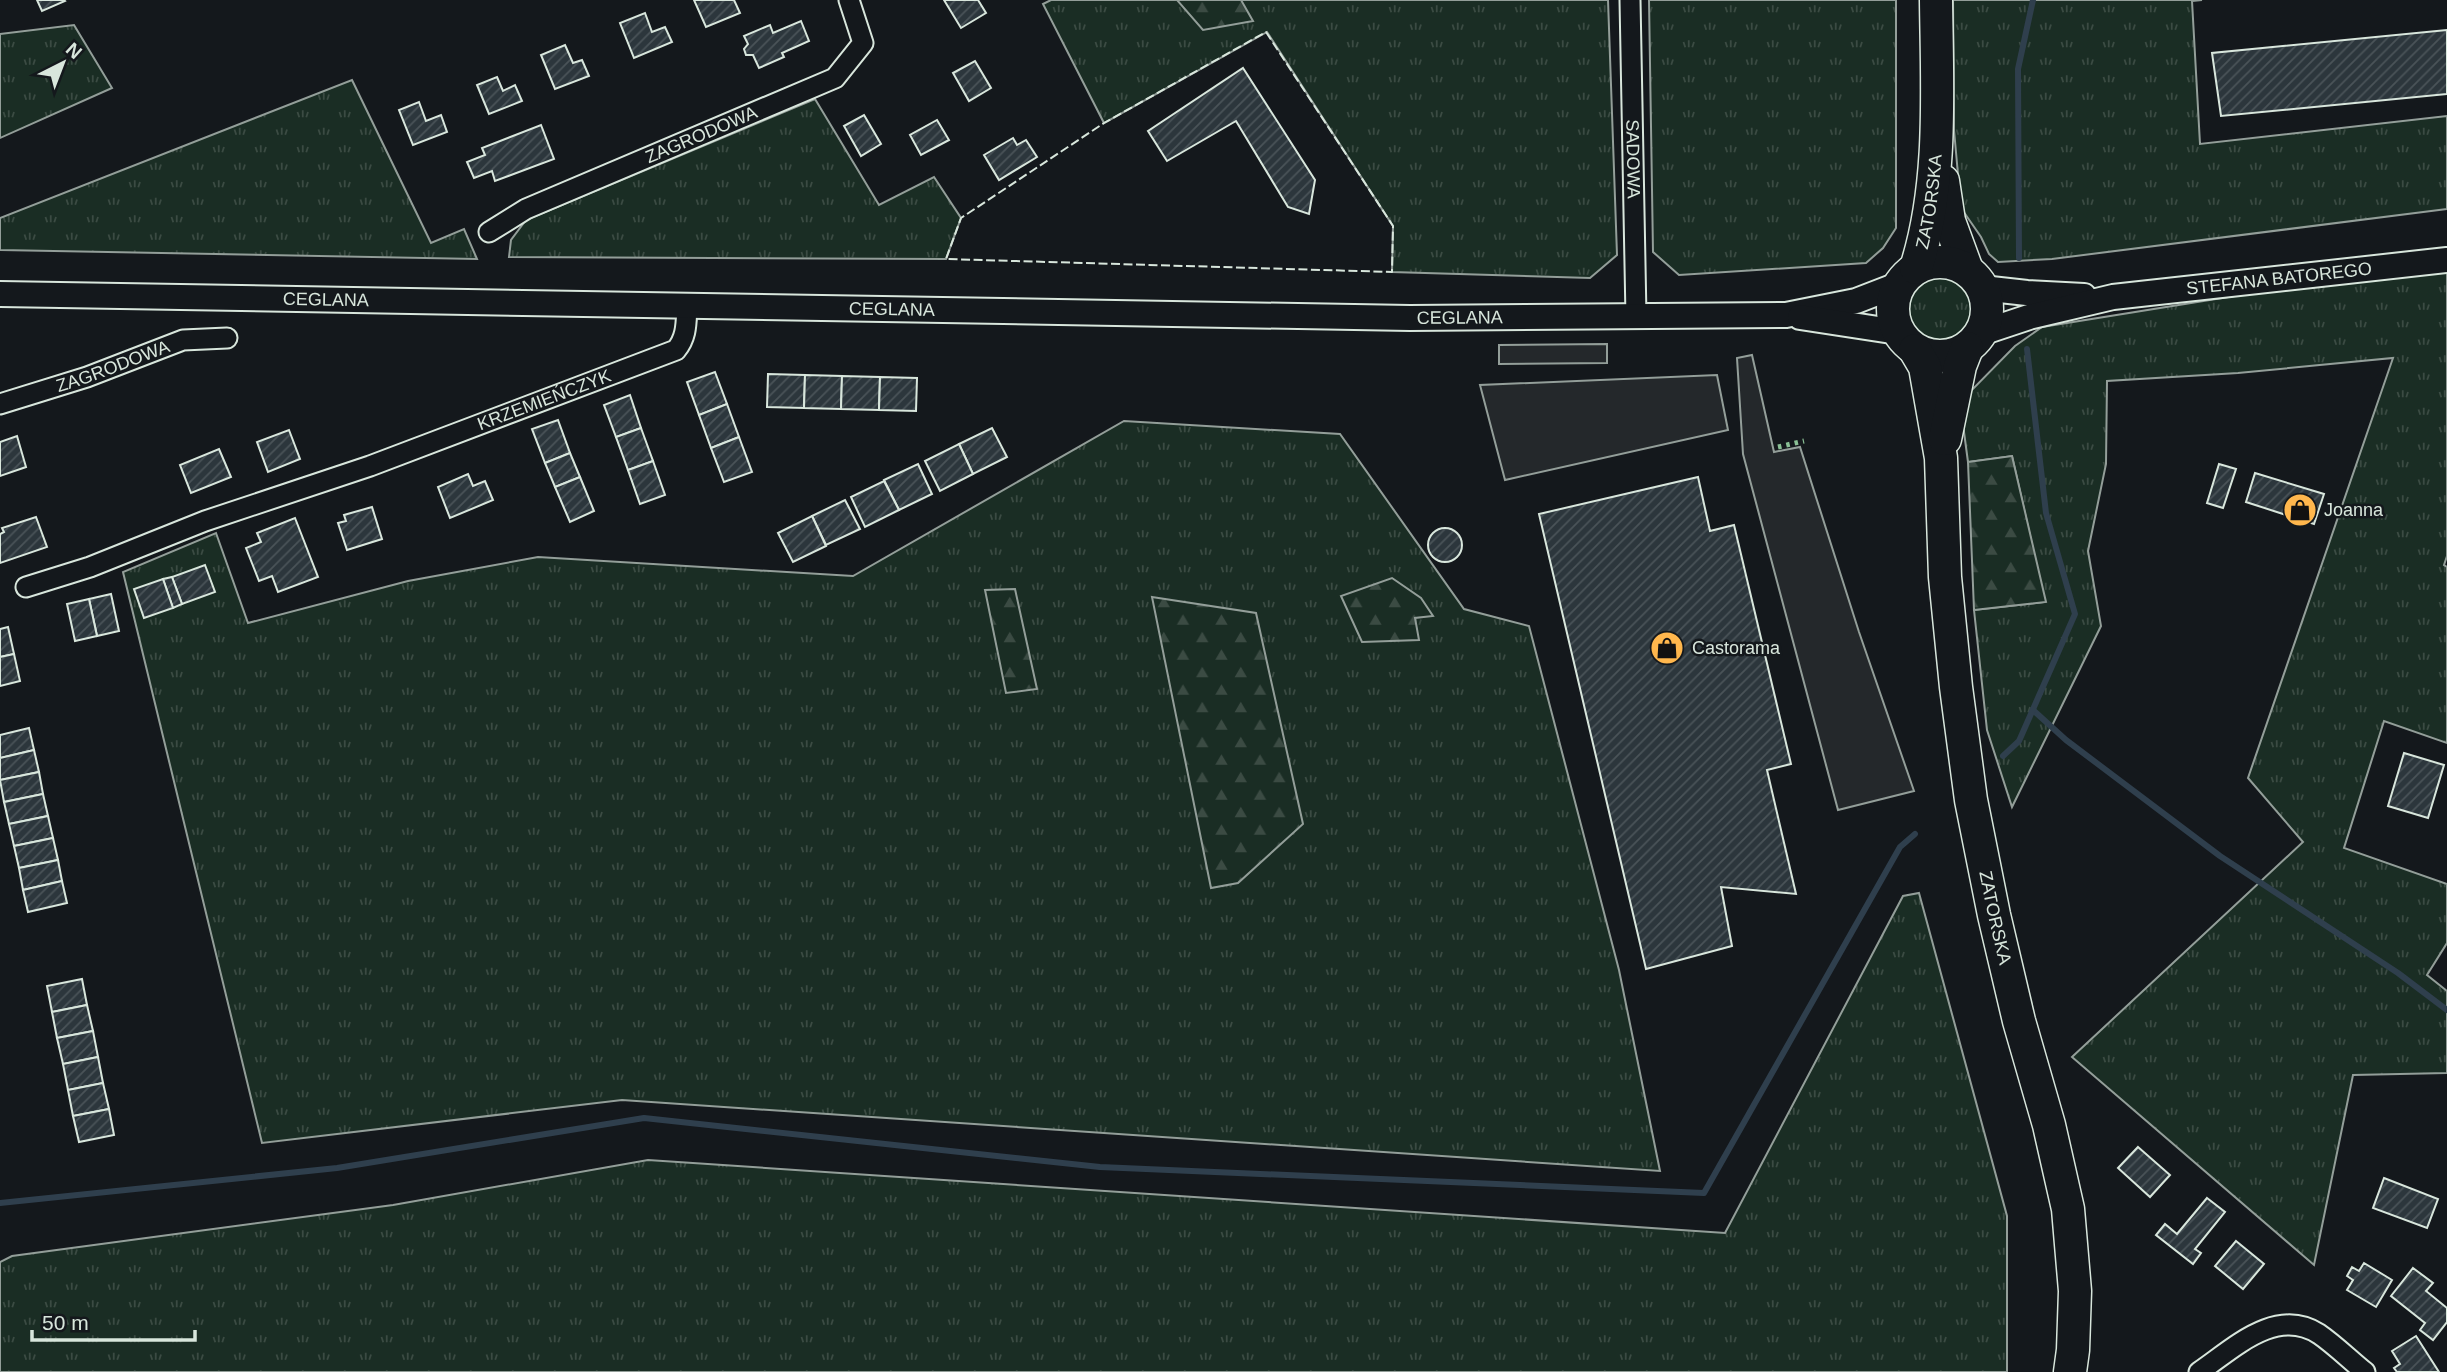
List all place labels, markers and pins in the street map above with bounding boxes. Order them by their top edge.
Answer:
shop icon: Joanna [2281,491,2319,529]
place label: Joanna [2324,500,2384,520]
shop icon: Castorama [1648,629,1686,667]
place label: Castorama [1692,638,1781,658]

